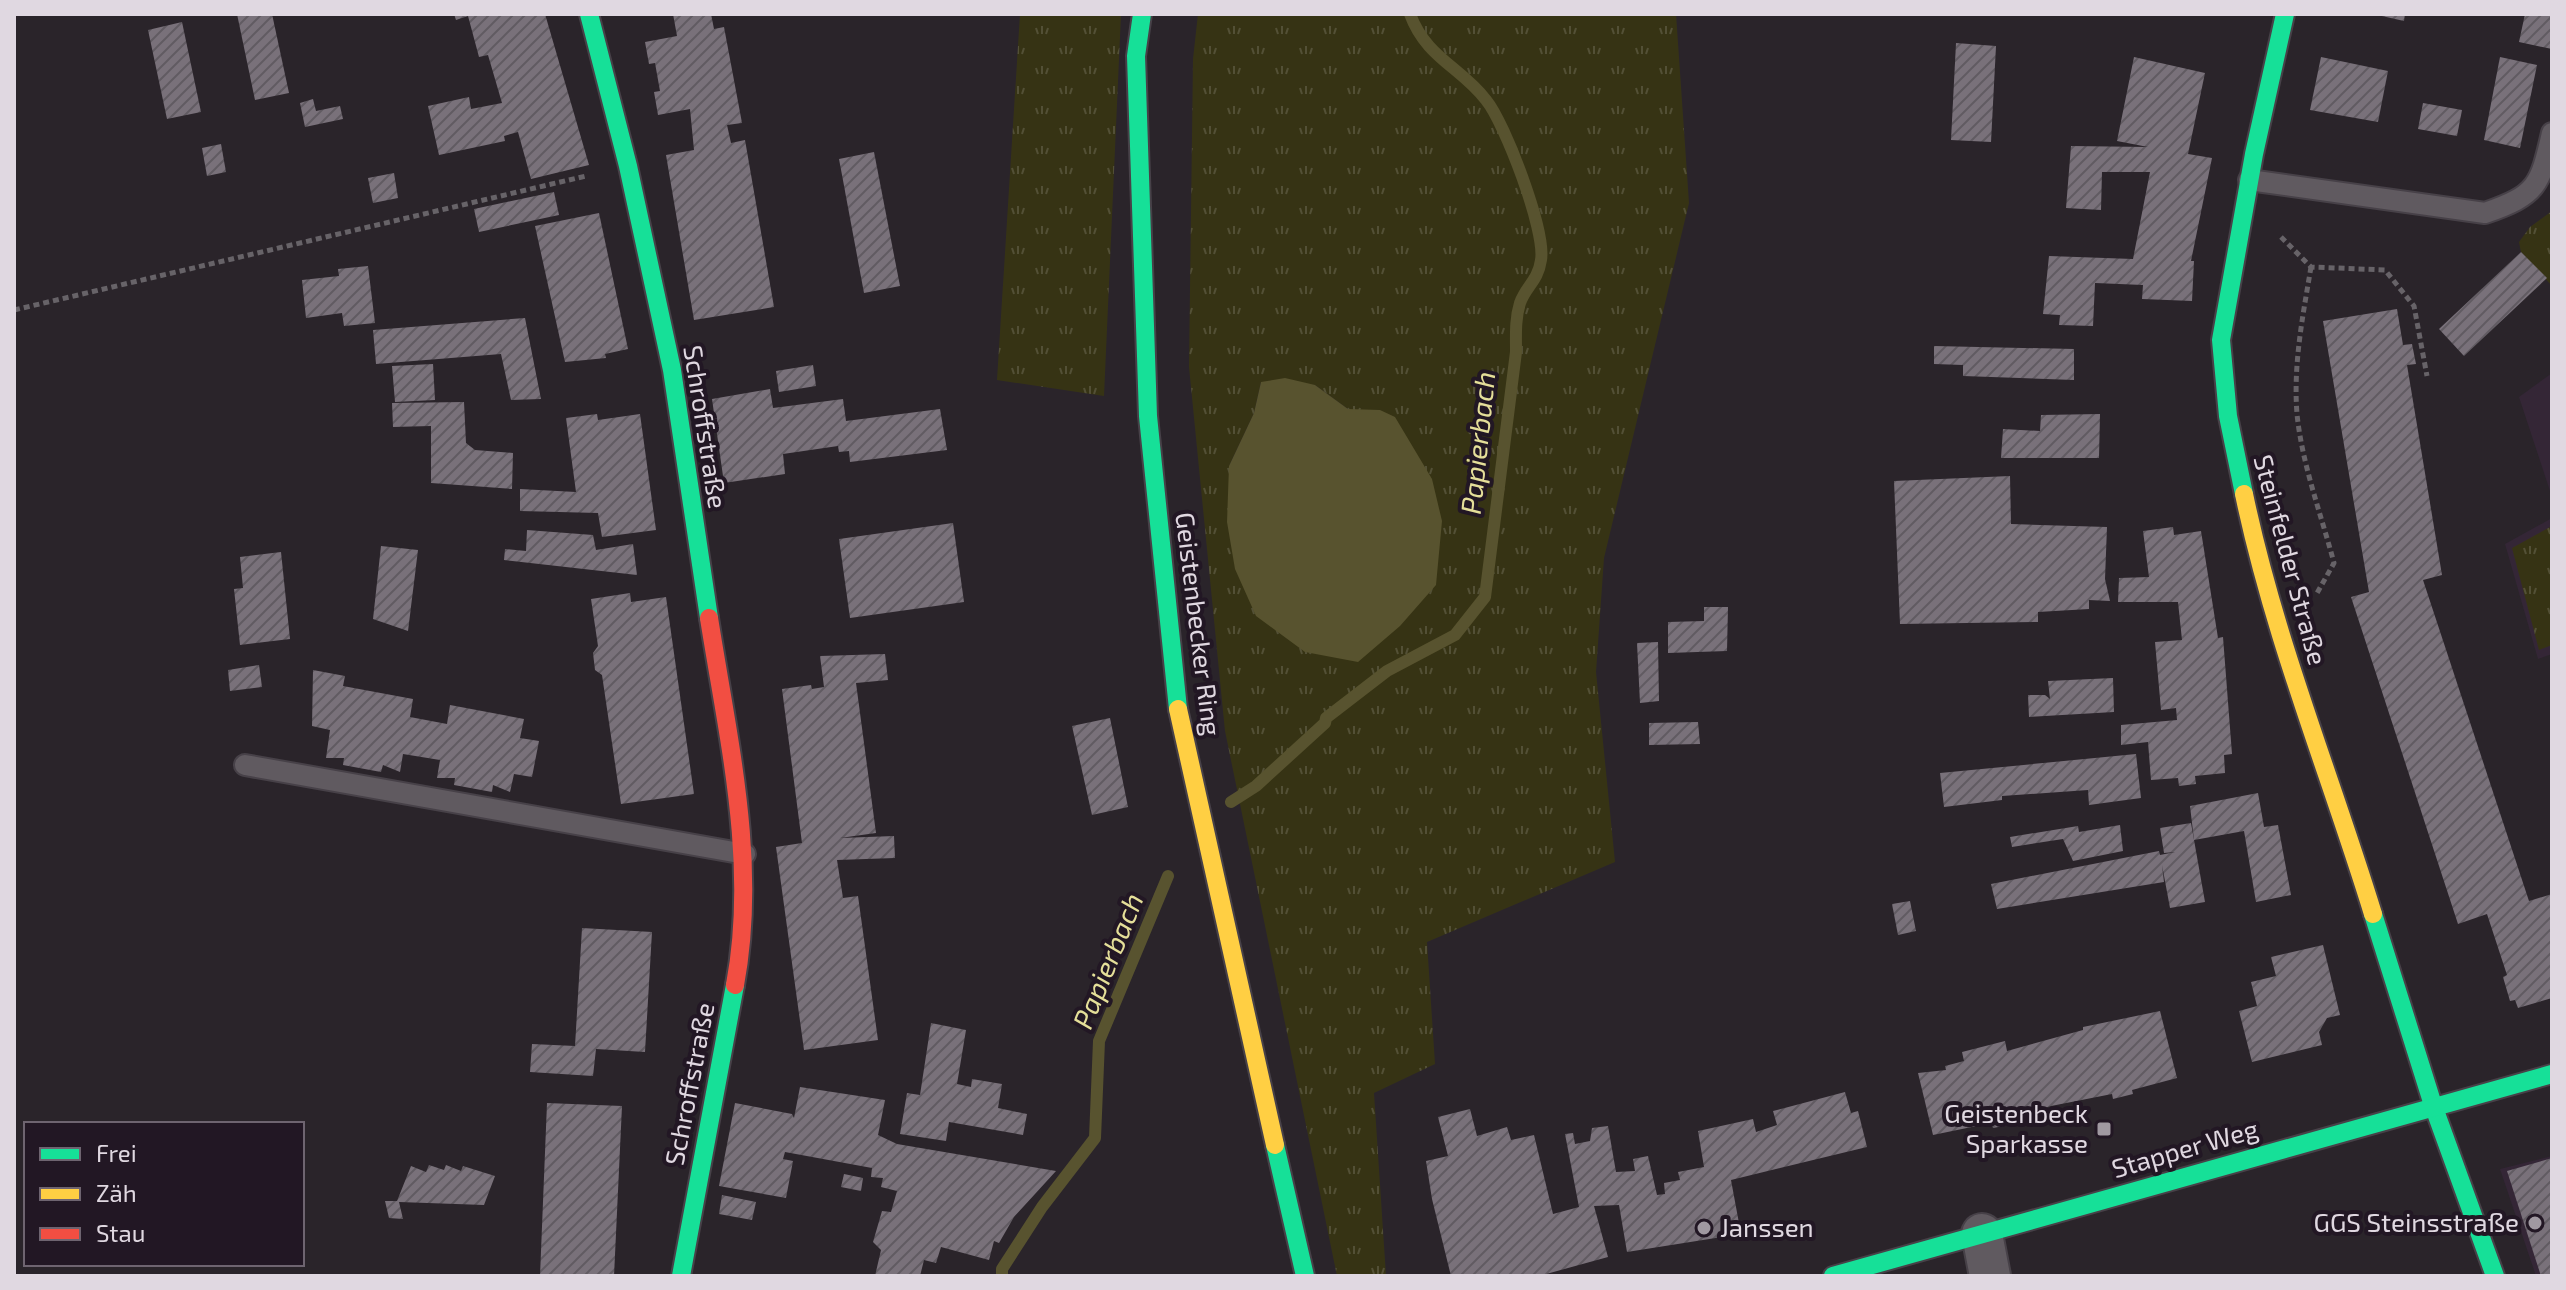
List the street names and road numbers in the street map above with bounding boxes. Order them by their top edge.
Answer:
street label: Schroffstraße [678,343,735,511]
street label: Steinfelder Straße [2248,451,2334,668]
street label: Geistenbecker Ring [1170,510,1229,737]
street label: Schroffstraße [658,1000,719,1168]
street label: Stapper Weg [2108,1112,2261,1183]

